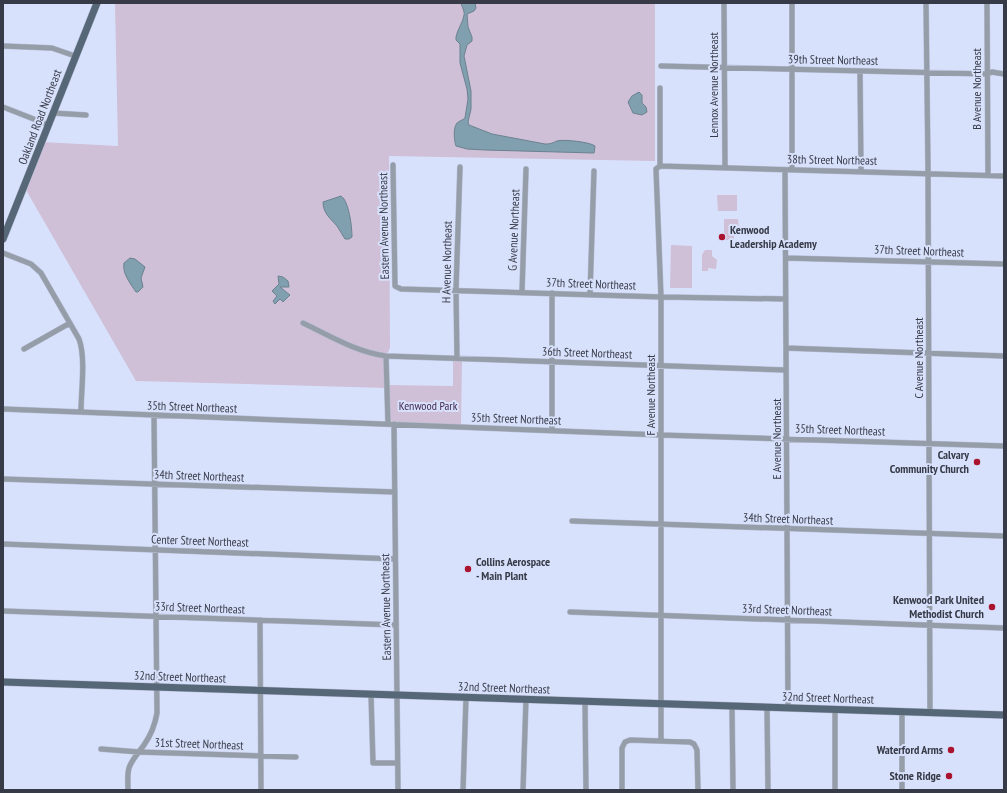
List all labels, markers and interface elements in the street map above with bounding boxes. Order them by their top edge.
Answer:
street label: Lennox Avenue Northeast [706,32,721,138]
street label: B Avenue Northeast [969,47,984,130]
street label: 39th Street Northeast [788,51,879,68]
street label: Oakland Road Northeast [15,67,65,166]
street label: 38th Street Northeast [787,151,878,168]
street label: Eastern Avenue Northeast [375,172,392,280]
street label: G Avenue Northeast [505,188,522,271]
street label: H Avenue Northeast [438,220,455,303]
place label: Kenwood Leadership Academy [730,222,817,251]
marker: Kenwood Leadership Academy [717,232,727,242]
street label: 37th Street Northeast [874,241,965,260]
street label: 37th Street Northeast [546,274,637,293]
street label: C Avenue Northeast [911,317,926,399]
street label: 36th Street Northeast [542,343,633,362]
street label: F Avenue Northeast [643,354,658,435]
street label: 35th Street Northeast [147,397,238,416]
park label: Kenwood Park [399,398,458,413]
street label: E Avenue Northeast [769,398,784,480]
street label: 35th Street Northeast [471,409,562,428]
street label: 35th Street Northeast [795,420,886,439]
place label: Calvary Community Church [890,447,969,476]
marker: Calvary Community Church [972,457,982,467]
street label: 34th Street Northeast [154,466,245,485]
street label: 34th Street Northeast [743,509,834,528]
street label: Center Street Northeast [151,531,250,550]
street label: Eastern Avenue Northeast [377,553,394,661]
place label: Collins Aerospace - Main Plant [476,554,550,583]
marker: Collins Aerospace - Main Plant [463,564,473,574]
place label: Kenwood Park United Methodist Church [893,592,984,621]
street label: 33rd Street Northeast [155,598,246,617]
street label: 33rd Street Northeast [742,600,833,619]
marker: Kenwood Park United Methodist Church [987,602,997,612]
street label: 32nd Street Northeast [134,667,227,686]
street label: 32nd Street Northeast [458,678,551,697]
street label: 32nd Street Northeast [782,688,875,707]
street label: 31st Street Northeast [154,734,244,753]
place label: Waterford Arms [876,742,943,757]
marker: Waterford Arms [946,745,956,755]
place label: Stone Ridge [889,768,941,783]
marker: Stone Ridge [944,771,954,781]

